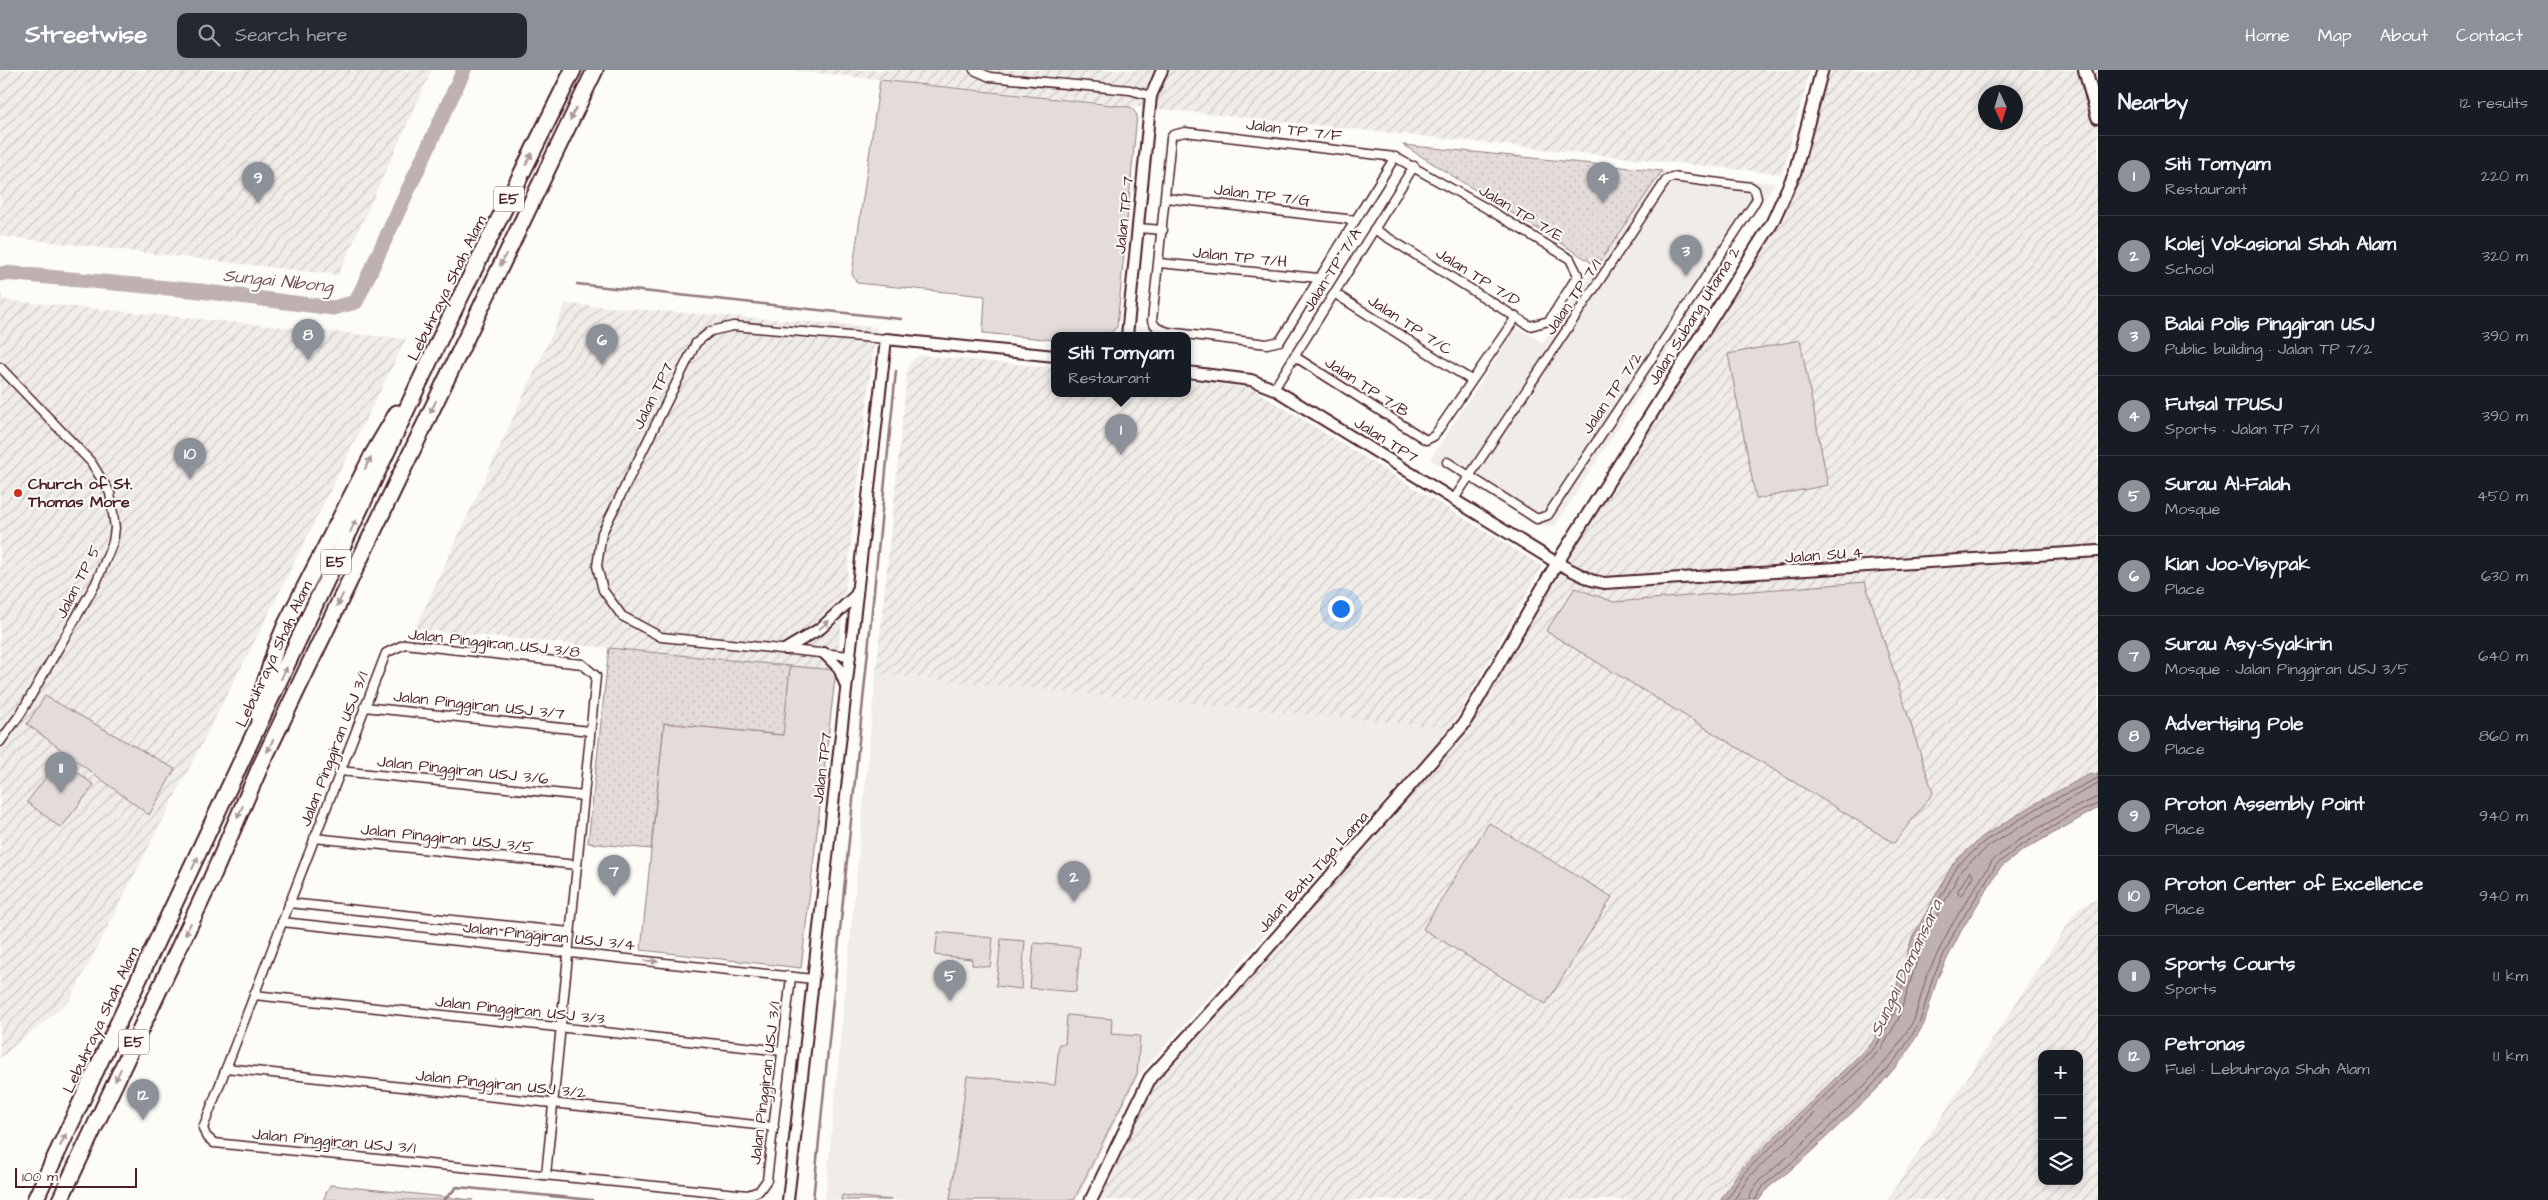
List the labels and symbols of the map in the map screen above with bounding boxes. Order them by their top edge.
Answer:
north arrow [1978,85,2023,130]
one-way arrow [569,107,577,121]
street label: Jalan TP 7/F [1245,113,1343,147]
one-way arrow [525,152,533,166]
pin: 9 [242,162,274,203]
pin: 4 [1587,162,1619,203]
street label: Jalan TP 7 [1109,175,1139,255]
street label: Jalan TP 7/G [1213,178,1311,212]
street label: Jalan TP 7/E [1475,179,1568,247]
road number: E5 [494,186,524,212]
street label: Lebuhraya Shah Alam [402,211,493,365]
street label: Jalan TP 7/A [1297,224,1367,316]
pin: 3 [1670,235,1702,276]
street label: Jalan TP 7/H [1192,241,1289,273]
street label: Jalan TP 7/D [1432,242,1524,312]
street label: Jalan Subang Utama 2 [1642,242,1746,390]
one-way arrow [499,253,507,268]
street label: Jalan TP 7/1 [1539,255,1607,339]
water label: Sungai Nibong [222,263,336,300]
street label: Jalan TP 7/C [1363,289,1457,361]
pin: 8 [292,319,324,360]
pin: 6 [586,324,618,365]
street label: Jalan TP 7/2 [1576,348,1648,438]
street label: Jalan TP 7/B [1320,351,1414,423]
street label: Jalan TP7 [627,359,679,433]
one-way arrow [428,400,436,414]
street label: Jalan TP7 [1350,412,1422,468]
pin: 1 [1105,414,1137,455]
pin: 10 [174,438,206,479]
one-way arrow [363,456,372,471]
place label: Church of St. Thomas More [27,473,133,513]
marker: Church of St. Thomas More [12,487,24,499]
one-way arrow [349,519,357,533]
street label: Jalan TP 5 [50,541,106,622]
street label: Jalan SU 4 [1784,541,1864,569]
road number: E5 [321,550,351,574]
street label: Lebuhraya Shah Alam [230,577,319,731]
one-way arrow [336,592,344,607]
your location [1328,596,1354,622]
one-way arrow [817,619,830,630]
street label: Jalan Pinggiran USJ 3/8 [407,623,581,664]
one-way arrow [280,666,288,680]
street label: Jalan Pinggiran USJ 3/1 [294,668,375,830]
street label: Jalan Pinggiran USJ 3/7 [392,685,566,726]
street label: Jalan TP7 [807,731,837,805]
one-way arrow [266,739,274,753]
street label: Jalan Pinggiran USJ 3/6 [376,750,550,791]
pin: 11 [45,752,77,793]
one-way arrow [236,805,244,819]
street label: Jalan Batu Tiga Lama [1252,806,1375,938]
street label: Jalan Pinggiran USJ 3/5 [359,818,535,859]
pin: 7 [598,855,630,896]
one-way arrow [191,856,199,870]
pin: 2 [1058,861,1090,902]
water label: Sungai Damansara [1863,895,1950,1041]
street label: Jalan Pinggiran USJ 3/4 [462,916,636,957]
one-way arrow [184,921,192,936]
street label: Lebuhraya Shah Alam [57,943,146,1097]
one-way arrow [644,957,660,965]
pin: 5 [934,960,966,1001]
street label: Jalan Pinggiran USJ 3/3 [434,990,606,1031]
street label: Jalan Pinggiran USJ 3/1 [744,1000,787,1166]
road number: E5 [119,1030,149,1054]
street label: Jalan Pinggiran USJ 3/2 [415,1064,587,1105]
one-way arrow [114,1068,123,1083]
pin: 12 [127,1079,159,1120]
street label: Jalan Pinggiran USJ 3/1 [251,1123,417,1160]
one-way arrow [59,1133,67,1147]
scale bar [15,1165,138,1188]

